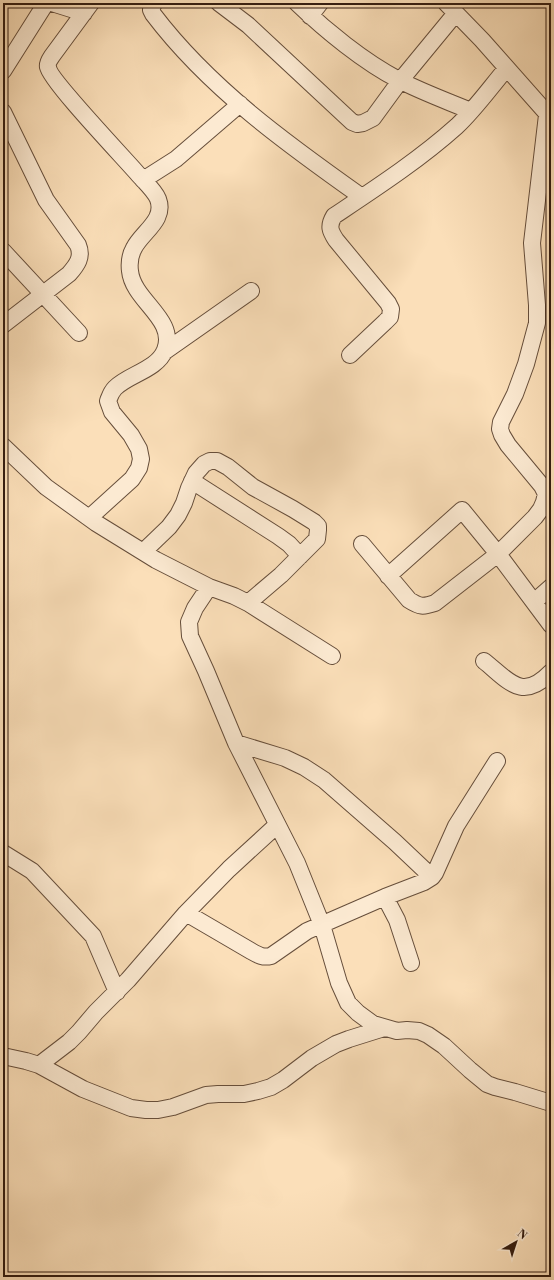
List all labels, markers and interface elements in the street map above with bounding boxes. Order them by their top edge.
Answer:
north arrow [496,1222,536,1262]
text: N [514,1227,530,1243]

